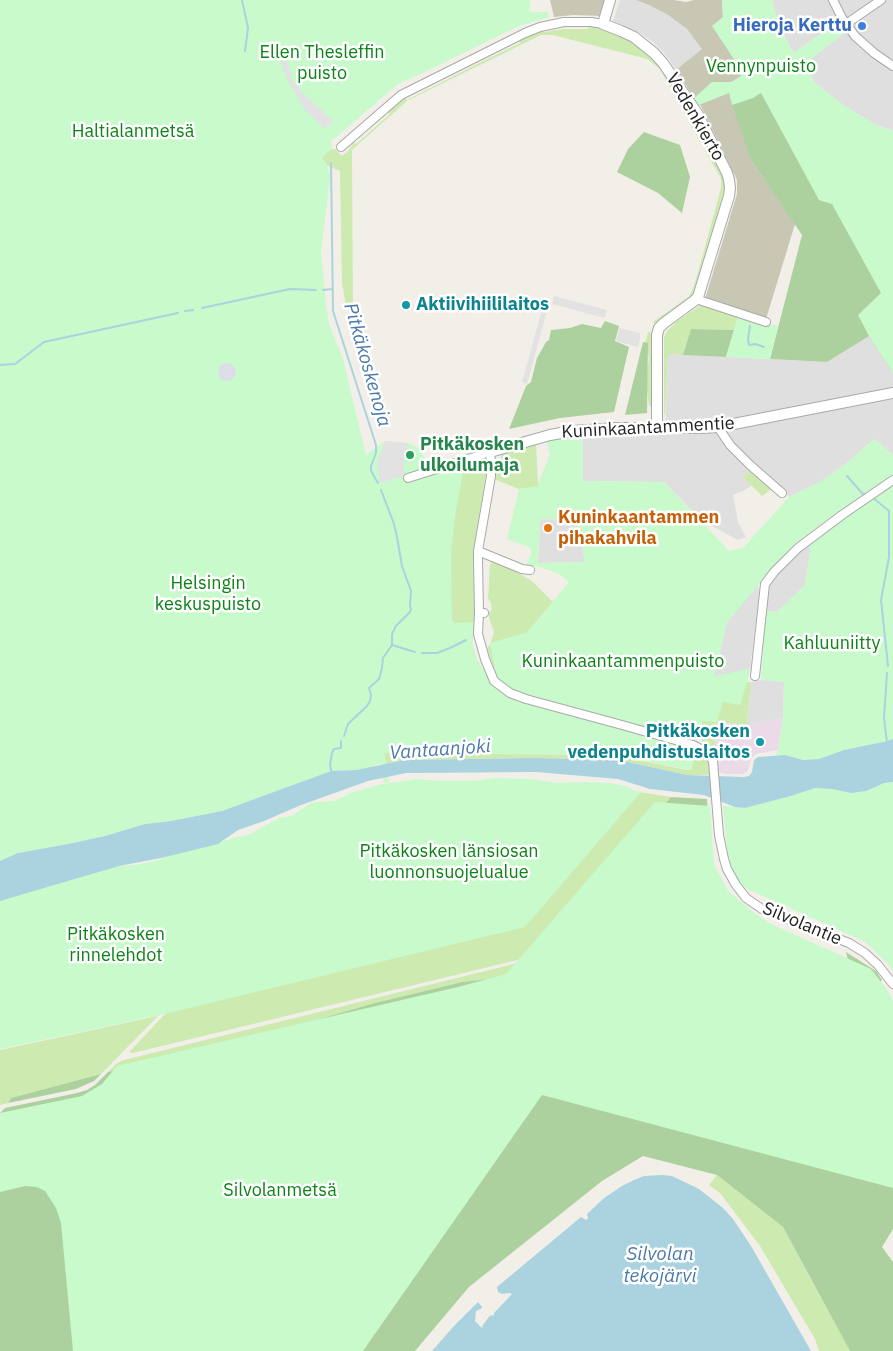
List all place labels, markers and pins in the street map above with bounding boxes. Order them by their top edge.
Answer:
place label: Hieroja Kerttu [733,15,852,37]
marker: Hieroja Kerttu [856,20,868,32]
place label: Aktiivihiililaitos [416,294,549,316]
marker: Aktiivihiililaitos [400,299,412,311]
place label: Pitkäkosken ulkoilumaja [420,434,524,476]
marker: Pitkäkosken ulkoilumaja [404,449,416,461]
place label: Kuninkaantammen pihakahvila [558,507,719,550]
marker: Kuninkaantammen pihakahvila [542,522,554,534]
place label: Pitkäkosken vedenpuhdistuslaitos [568,721,750,764]
marker: Pitkäkosken vedenpuhdistuslaitos [754,736,766,748]

